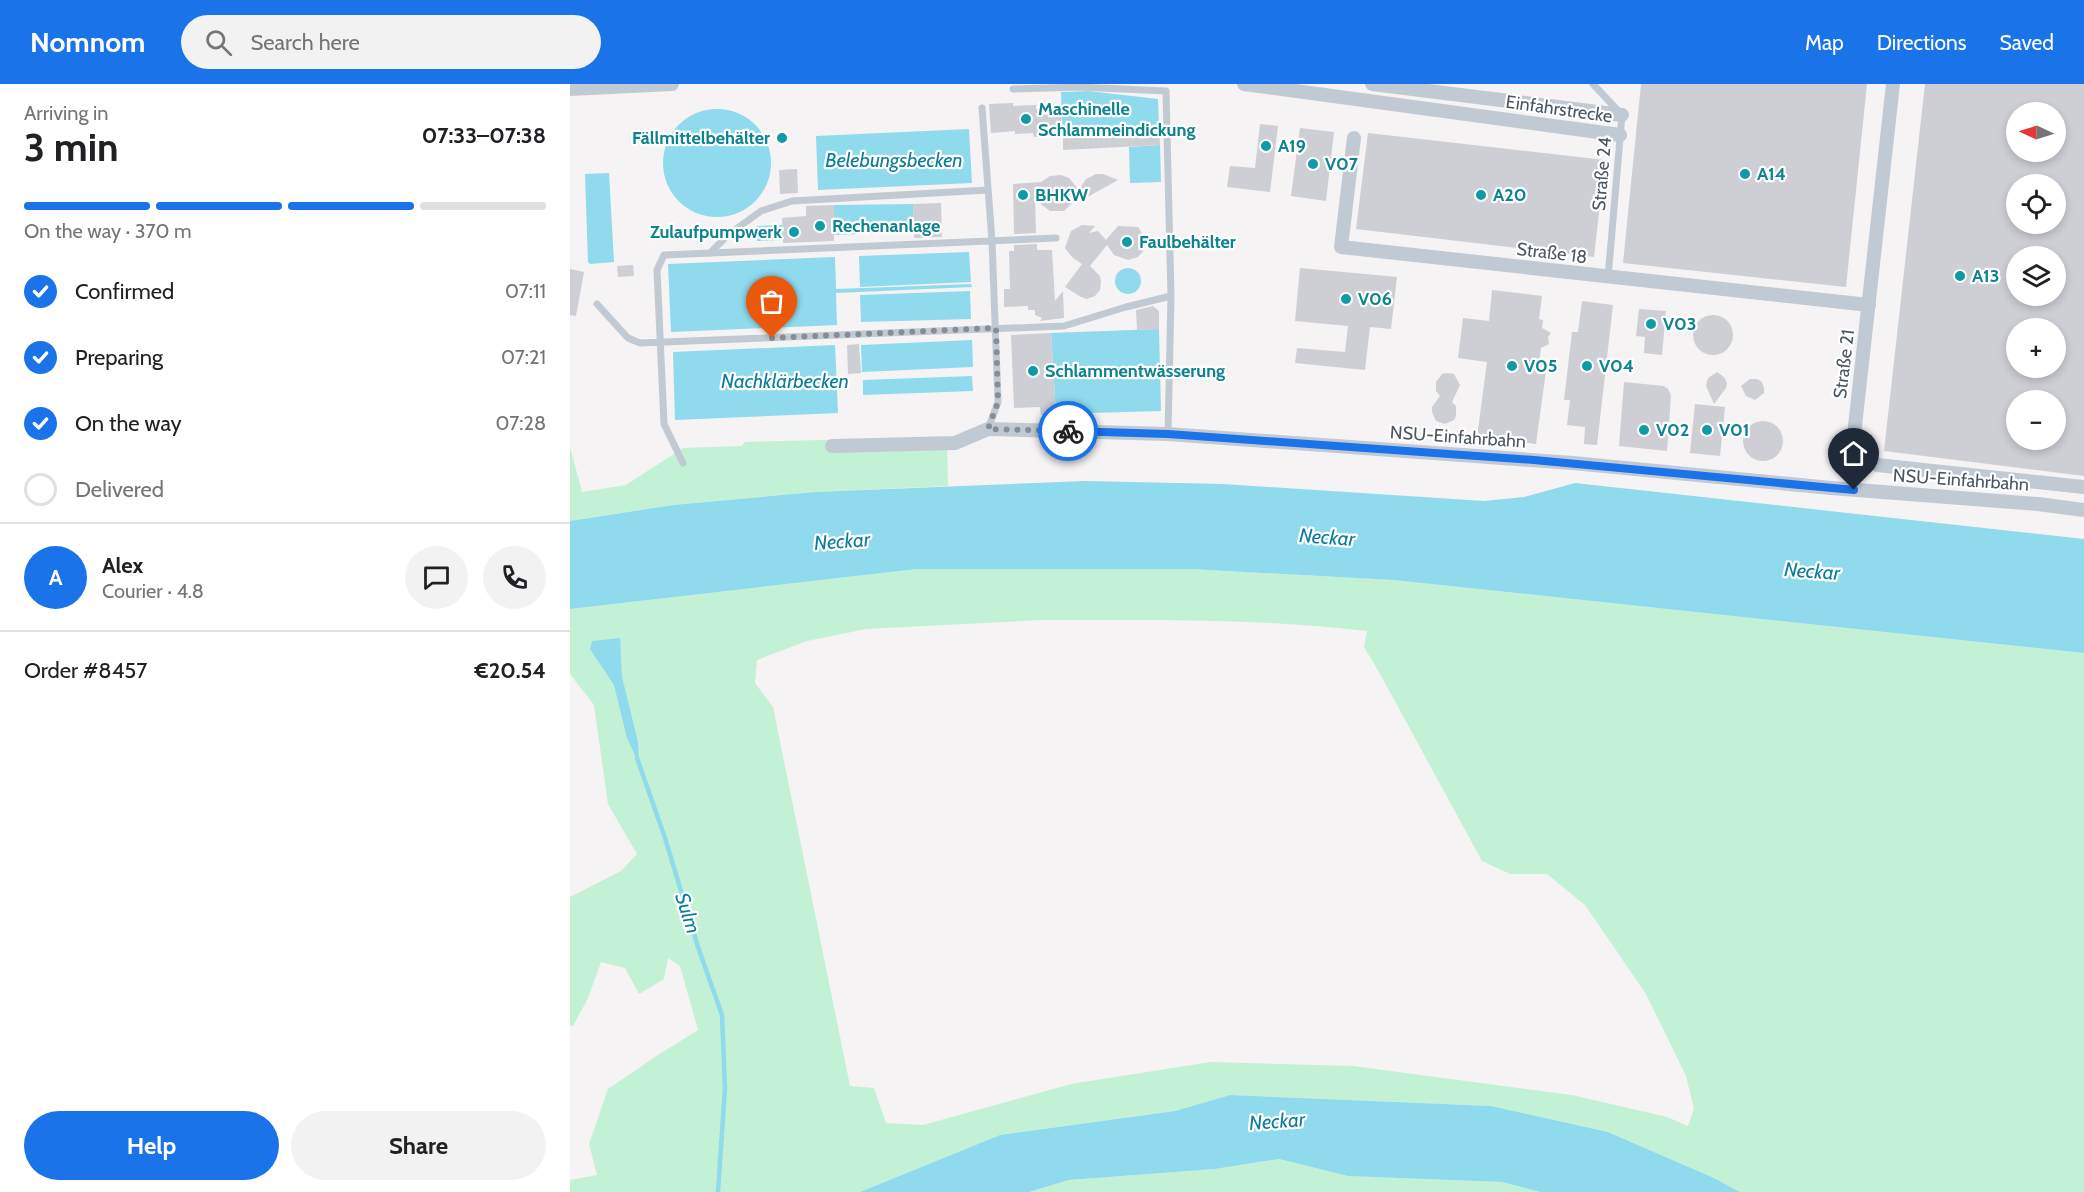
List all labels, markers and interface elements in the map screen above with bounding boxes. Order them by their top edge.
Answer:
search box [181,15,601,69]
text: Nomnom [30,25,145,59]
icon: search [202,26,235,59]
text: Search here [250,29,360,56]
text: Map [1805,30,1844,55]
text: Directions [1877,30,1966,55]
text: Saved [1999,30,2054,55]
street label: Einfahrstrecke [1504,91,1614,127]
place label: Maschinelle Schlammeindickung [1038,98,1195,141]
text: Arriving in [24,101,108,125]
north arrow [2006,102,2066,162]
map controls [2006,102,2066,450]
marker: Maschinelle Schlammeindickung [1019,112,1033,126]
text: 07:33–07:38 [422,122,546,149]
text: 3 min [24,123,119,171]
place label: Fällmittelbehälter [632,127,770,149]
marker: Fällmittelbehälter [775,131,789,145]
place label: A19 [1278,135,1306,157]
street label: Straße 24 [1588,136,1616,212]
marker: A19 [1259,139,1273,153]
water label: Belebungsbecken [825,148,963,172]
place label: V07 [1325,153,1359,175]
marker: V07 [1306,157,1320,171]
place label: A14 [1757,163,1786,185]
marker: A14 [1738,167,1752,181]
button: locate [2006,174,2066,234]
place label: BHKW [1035,184,1089,206]
place label: A20 [1493,184,1526,206]
marker: BHKW [1016,188,1030,202]
marker: A20 [1474,188,1488,202]
place label: Rechenanlage [832,215,940,237]
text: On the way · 370 m [24,219,191,243]
marker: Rechenanlage [813,219,827,233]
place label: Zulaufpumpwerk [650,221,782,243]
marker: Zulaufpumpwerk [787,225,801,239]
place label: Faulbehälter [1139,231,1236,253]
marker: Faulbehälter [1120,235,1134,249]
street label: Straße 18 [1515,238,1589,268]
button: layers [2006,246,2066,306]
place label: A13 [1972,265,1999,287]
marker: A13 [1953,269,1967,283]
icon: check [24,275,57,308]
pin [746,276,797,338]
text: Confirmed [75,278,174,305]
text: 07:11 [505,279,546,303]
icon: bag [755,285,788,318]
place label: V06 [1358,288,1392,310]
marker: V06 [1339,292,1353,306]
place label: V03 [1663,313,1696,335]
marker: V03 [1644,317,1658,331]
button: + [2006,318,2066,378]
street label: Straße 21 [1829,328,1859,400]
icon: check [24,341,57,374]
text: Preparing [75,344,163,371]
text: 07:21 [501,345,546,369]
place label: V05 [1524,355,1557,377]
place label: V04 [1599,355,1634,377]
marker: V05 [1505,359,1519,373]
marker: V04 [1580,359,1594,373]
place label: Schlammentwässerung [1045,360,1225,382]
marker: Schlammentwässerung [1026,364,1040,378]
water label: Nachklärbecken [721,369,849,393]
button: − [2006,390,2066,450]
courier [1038,401,1098,461]
icon: check [24,407,57,440]
text: On the way [75,410,182,437]
text: 07:28 [495,411,546,435]
icon: bike [1052,415,1085,448]
place label: V02 [1656,419,1689,441]
place label: V01 [1719,419,1749,441]
street label: NSU-Einfahrbahn [1389,421,1527,453]
marker: V02 [1637,423,1651,437]
marker: V01 [1700,423,1714,437]
pin [1828,428,1879,490]
icon: home [1837,437,1870,470]
street label: NSU-Einfahrbahn [1892,464,2030,496]
text: Delivered [75,476,164,503]
water label: Neckar [1298,523,1357,551]
water label: Neckar [813,527,872,555]
button: chat [405,546,468,609]
button: phone [483,546,546,609]
text: Alex [102,552,143,579]
water label: Neckar [1783,557,1842,585]
text: A [49,564,62,591]
text: Courier · 4.8 [102,579,204,603]
text: Order #8457 [24,657,147,684]
text: €20.54 [475,657,546,684]
water label: Sulm [670,890,706,936]
water label: Neckar [1248,1107,1307,1135]
button: Help [24,1111,279,1180]
button: Share [291,1111,546,1180]

